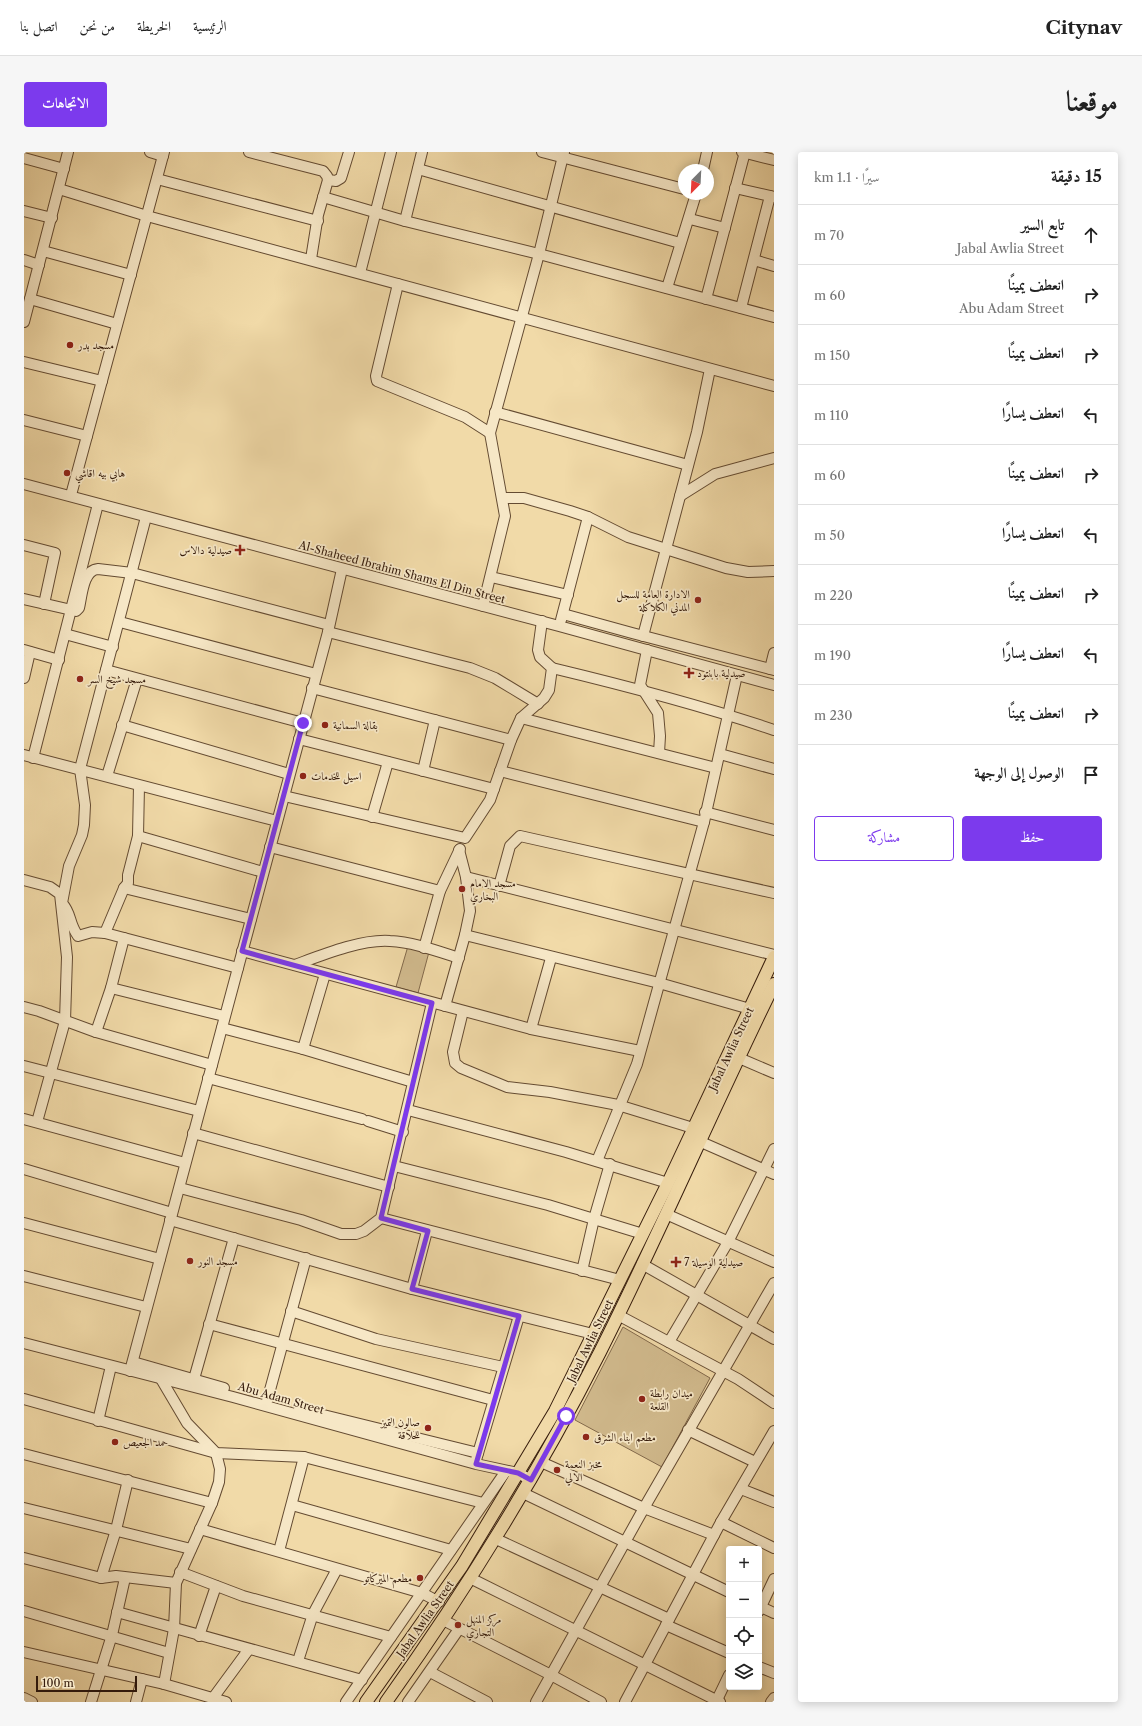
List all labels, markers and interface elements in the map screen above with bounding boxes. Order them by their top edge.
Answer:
text: Citynav [1045,16,1122,39]
text: اتصل بنا [20,17,58,35]
text: من نحن [80,17,115,35]
text: الخريطة [137,17,171,35]
text: الرئيسية [193,17,227,35]
button: الاتجاهات [24,82,107,127]
text: موقعنا [1066,84,1118,118]
north arrow [678,164,714,200]
text: 15 دقيقة [1051,166,1102,186]
text: سيرًا · 1.1 km [814,169,879,185]
text: تابع السير [1021,215,1064,234]
icon: ahead [1080,224,1102,246]
text: 70 m [814,227,844,243]
text: Jabal Awlia Street [957,240,1064,256]
text: انعطف يمينًا [1008,275,1064,294]
icon: right [1080,284,1102,306]
text: 60 m [814,287,845,303]
text: Abu Adam Street [959,300,1064,316]
place label: مسجد بدر [77,338,114,352]
marker: مسجد بدر [65,340,75,350]
text: انعطف يمينًا [1008,343,1064,362]
icon: right [1080,344,1102,366]
text: 150 m [814,347,850,363]
text: انعطف يسارًا [1002,403,1064,422]
icon: left [1080,404,1102,426]
text: 110 m [814,407,849,423]
text: انعطف يمينًا [1008,463,1064,482]
icon: right [1080,464,1102,486]
place label: هابي بيه اقاشي [75,466,125,484]
text: 60 m [814,467,845,483]
marker: هابي بيه اقاشي [62,468,72,478]
text: انعطف يسارًا [1002,523,1064,542]
icon: left [1080,524,1102,546]
text: 50 m [814,527,845,543]
street label: Al-Shaheed Ibrahim Shams El Din Street [296,537,507,606]
place label: صيدلية دالاس [179,543,232,557]
marker: صيدلية دالاس [235,545,245,555]
text: انعطف يمينًا [1008,583,1064,602]
icon: right [1080,584,1102,606]
place label: الادارة العامة للسجل المدني الكلاكلة [616,587,690,616]
text: 220 m [814,587,853,603]
marker: الادارة العامة للسجل المدني الكلاكلة [693,595,703,605]
text: انعطف يسارًا [1002,643,1064,662]
icon: left [1080,644,1102,666]
text: 190 m [814,647,851,663]
place label: صيدلية بابنتود [697,666,746,680]
marker: صيدلية بابنتود [684,668,694,678]
place label: مسجد شيخ السر [87,672,146,690]
marker: مسجد شيخ السر [75,674,85,684]
text: انعطف يمينًا [1008,703,1064,722]
icon: right [1080,704,1102,726]
text: 230 m [814,707,852,723]
route end [294,714,312,732]
place label: بقالة السمانية [333,718,378,732]
marker: بقالة السمانية [320,720,330,730]
text: الوصول إلى الوجهة [974,763,1064,782]
icon: arrive [1080,764,1102,786]
place label: اسيل للخدمات [311,769,361,785]
marker: اسيل للخدمات [298,771,308,781]
button: مشاركة [814,816,954,861]
button: حفظ [962,816,1102,861]
place label: مسجد الامام البخاري [470,876,516,905]
marker: مسجد الامام البخاري [457,884,467,894]
street label: Jabal Awlia Street [705,1005,757,1095]
place label: مسجد النور [197,1254,238,1268]
place label: صيدلية الوسيلة 7 [684,1255,743,1269]
marker: مسجد النور [185,1256,195,1266]
marker: صيدلية الوسيلة 7 [671,1257,681,1267]
street label: Jabal Awlia Street [563,1297,616,1387]
street label: Abu Adam Street [235,1379,326,1417]
place label: ميدان رابطة القلعة [650,1386,693,1413]
marker: ميدان رابطة القلعة [637,1394,647,1404]
route start [557,1407,575,1425]
place label: صالون التميز للحلاقة [380,1415,420,1442]
marker: صالون التميز للحلاقة [423,1423,433,1433]
place label: مطعم ابناء الشرق [594,1430,656,1448]
marker: مطعم ابناء الشرق [581,1432,591,1442]
place label: حمد الجعيص [123,1435,168,1450]
marker: حمد الجعيص [110,1437,120,1447]
place label: مخبز النعمة الالي [565,1457,602,1486]
marker: مخبز النعمة الالي [552,1465,562,1475]
map controls [726,1546,762,1690]
button: + [726,1546,762,1582]
place label: مطعم الميركاتو [363,1571,412,1589]
marker: مطعم الميركاتو [415,1573,425,1583]
street label: Jabal Awlia Street [392,1578,457,1662]
button: − [726,1582,762,1618]
place label: مركز المنهل التجاري [466,1612,502,1641]
button: locate [726,1618,762,1654]
marker: مركز المنهل التجاري [453,1620,463,1630]
button: layers [726,1654,762,1690]
scale bar [36,1674,137,1693]
text: 100 m [42,1676,74,1690]

